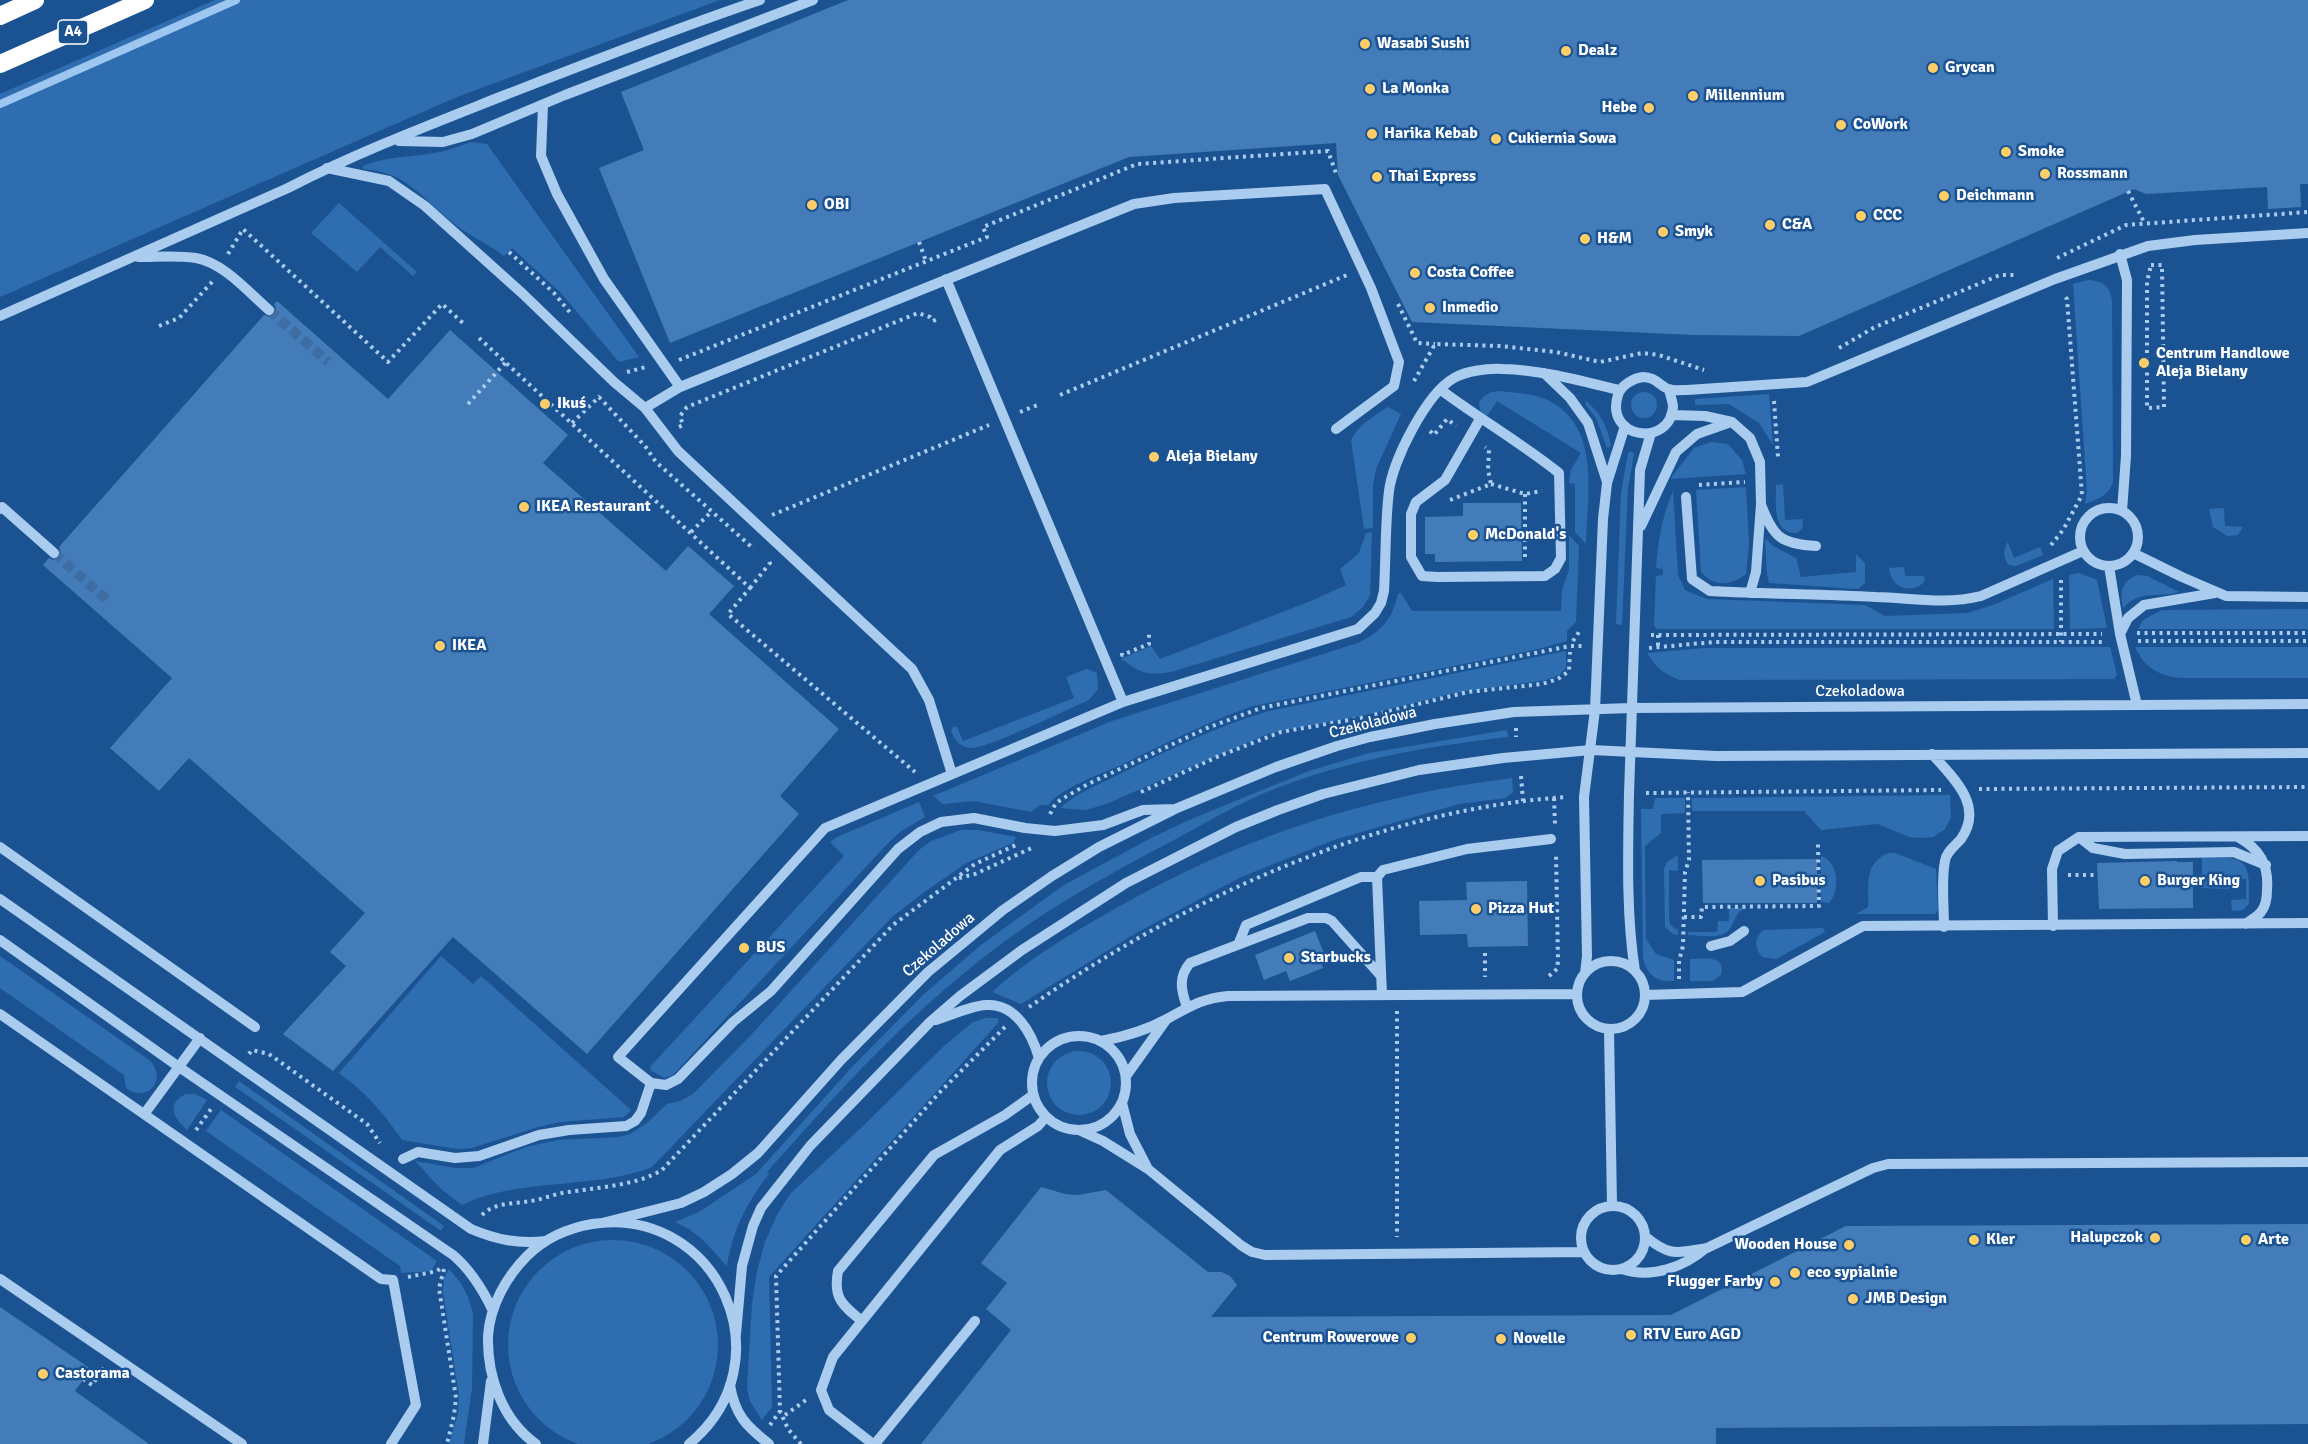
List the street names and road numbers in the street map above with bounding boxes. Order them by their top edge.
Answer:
road number: A4 [58,20,88,44]
street label: Czekoladowa [1815,682,1905,702]
street label: Czekoladowa [1327,703,1419,743]
street label: Czekoladowa [899,908,979,982]

